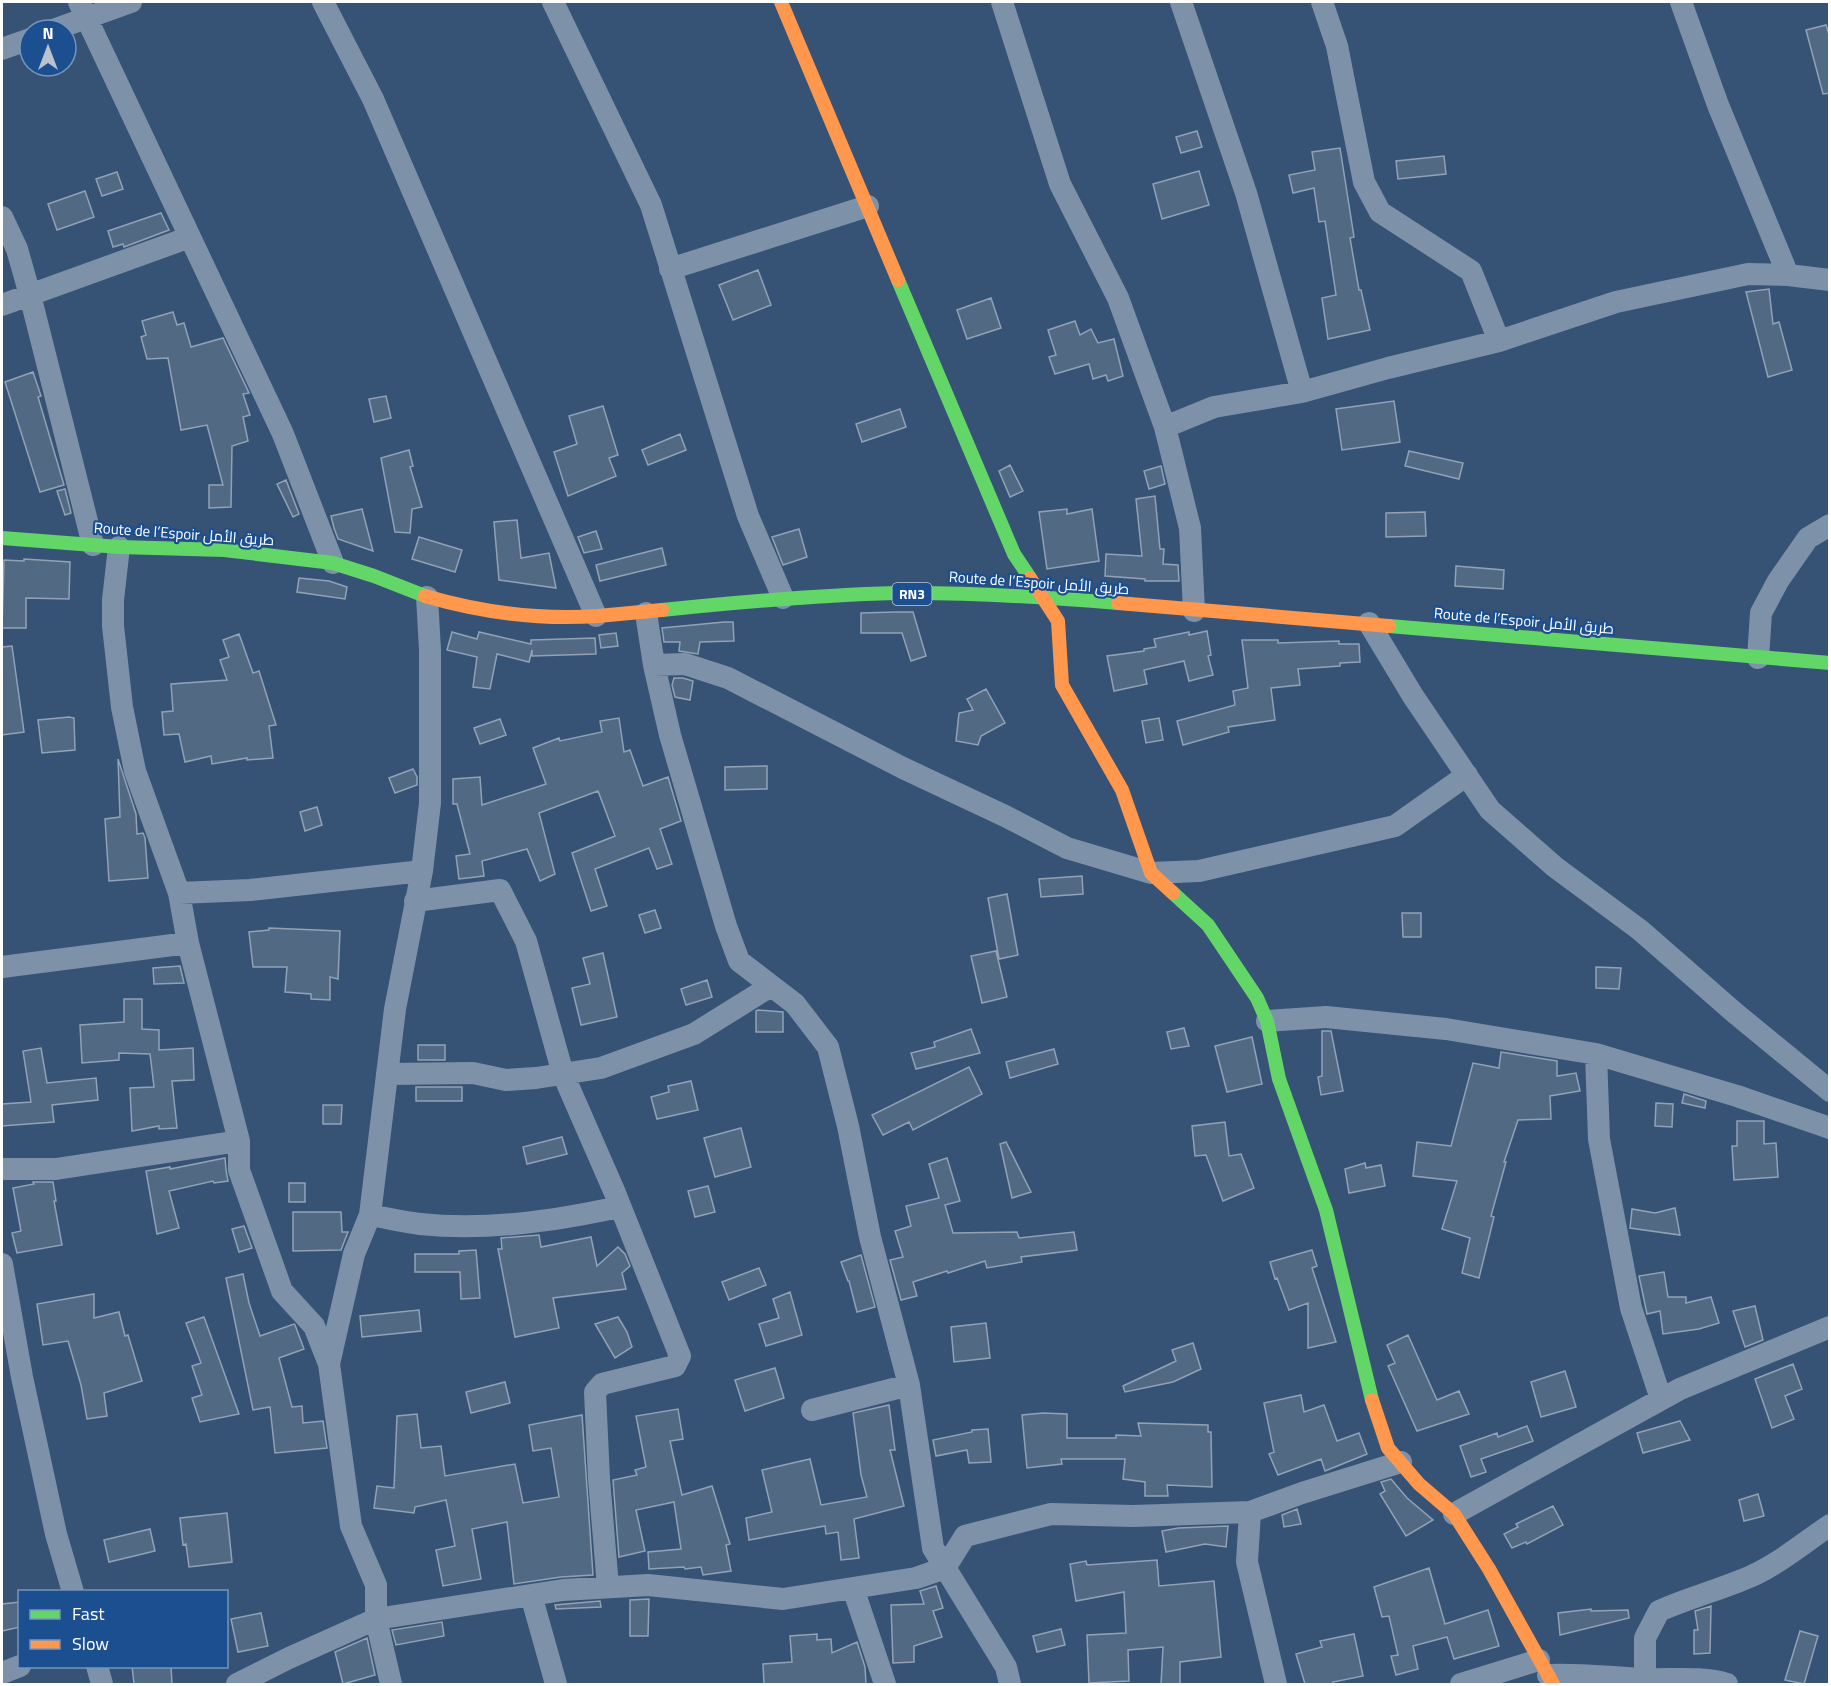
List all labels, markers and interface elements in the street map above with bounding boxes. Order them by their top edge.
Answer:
north arrow [18,18,78,78]
text: N [42,21,54,45]
street label: Route de l’Espoir طريق الأمل [93,516,275,551]
street label: Route de l’Espoir طريق الأمل [948,565,1130,600]
road number: RN3 [892,583,932,605]
street label: Route de l’Espoir طريق الأمل [1433,601,1615,640]
legend [18,1590,228,1668]
text: Fast [72,1600,105,1627]
text: Slow [72,1630,109,1657]

